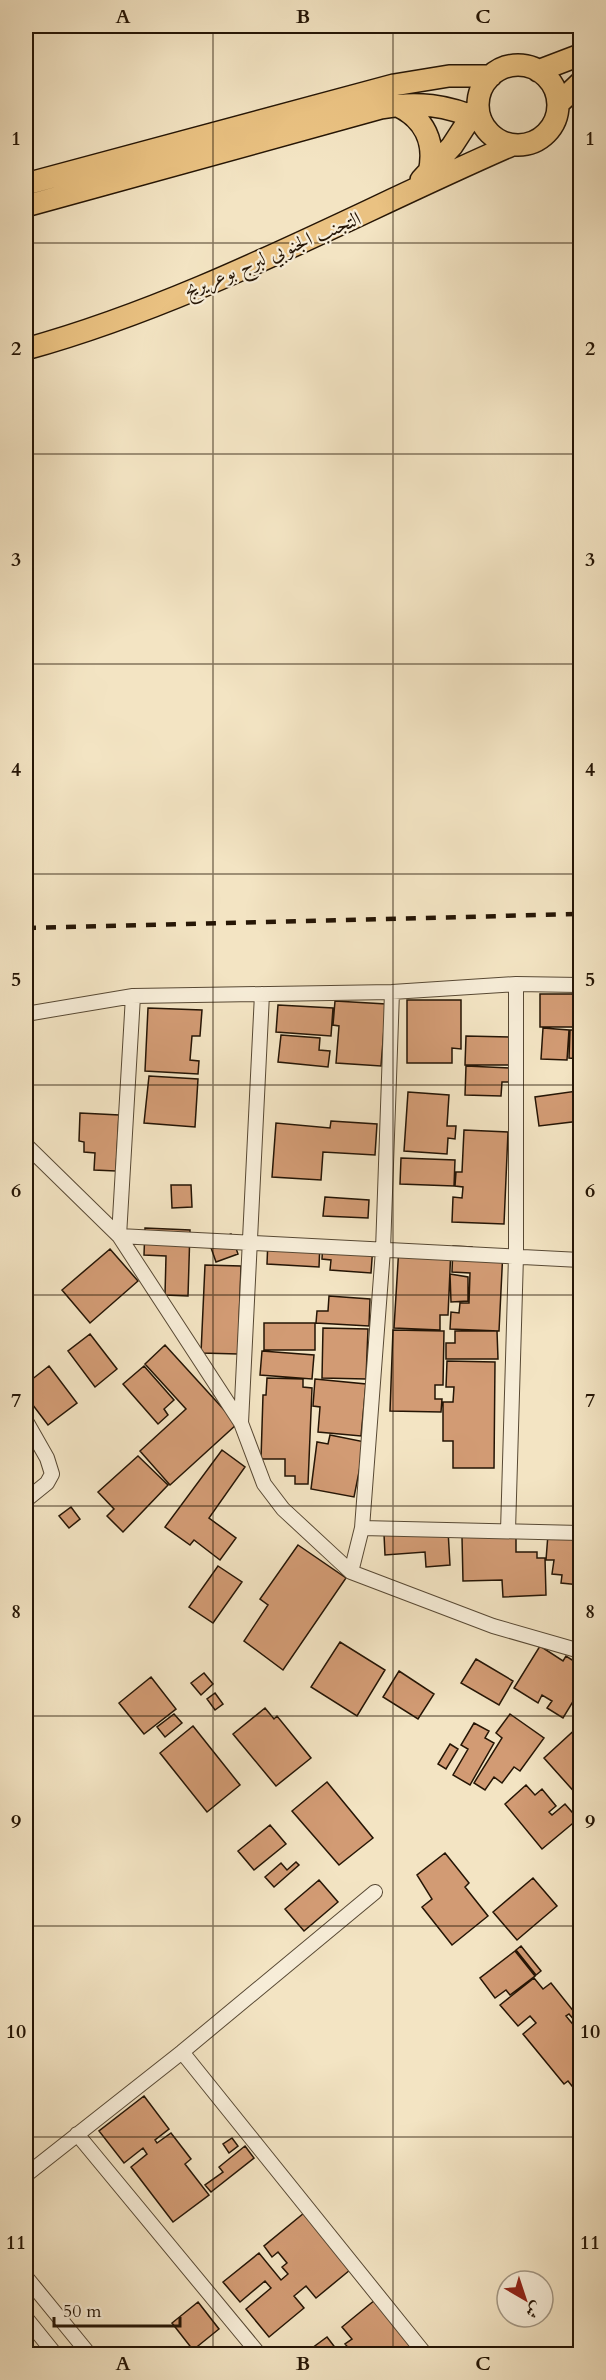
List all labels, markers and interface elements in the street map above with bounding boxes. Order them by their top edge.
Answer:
text: A [115,3,131,30]
text: B [296,3,310,30]
text: C [475,3,491,30]
text: 1 [11,125,21,152]
text: 1 [585,125,595,152]
street label: التجنب الجنوبي لبرج بوعريريج [179,205,367,308]
text: 2 [11,335,21,362]
text: 2 [585,335,595,362]
text: 3 [11,546,21,573]
text: 3 [585,546,595,573]
text: 4 [11,756,21,783]
text: 4 [585,756,595,783]
text: 5 [11,966,21,993]
text: 5 [585,966,595,993]
text: 6 [11,1177,21,1204]
text: 6 [585,1177,595,1204]
text: 7 [11,1387,21,1414]
text: 7 [585,1387,595,1414]
text: 8 [11,1598,21,1625]
text: 8 [585,1598,595,1625]
text: 9 [11,1808,21,1835]
text: 9 [585,1808,595,1835]
text: 10 [6,2018,26,2045]
text: 10 [580,2018,600,2045]
text: 11 [6,2229,26,2256]
text: 11 [580,2229,600,2256]
north arrow [495,2269,555,2329]
scale bar [54,2290,180,2328]
text: ش [521,2296,547,2323]
text: 50 m [63,2299,102,2324]
text: A [115,2350,131,2377]
text: B [296,2350,310,2377]
text: C [475,2350,491,2377]

